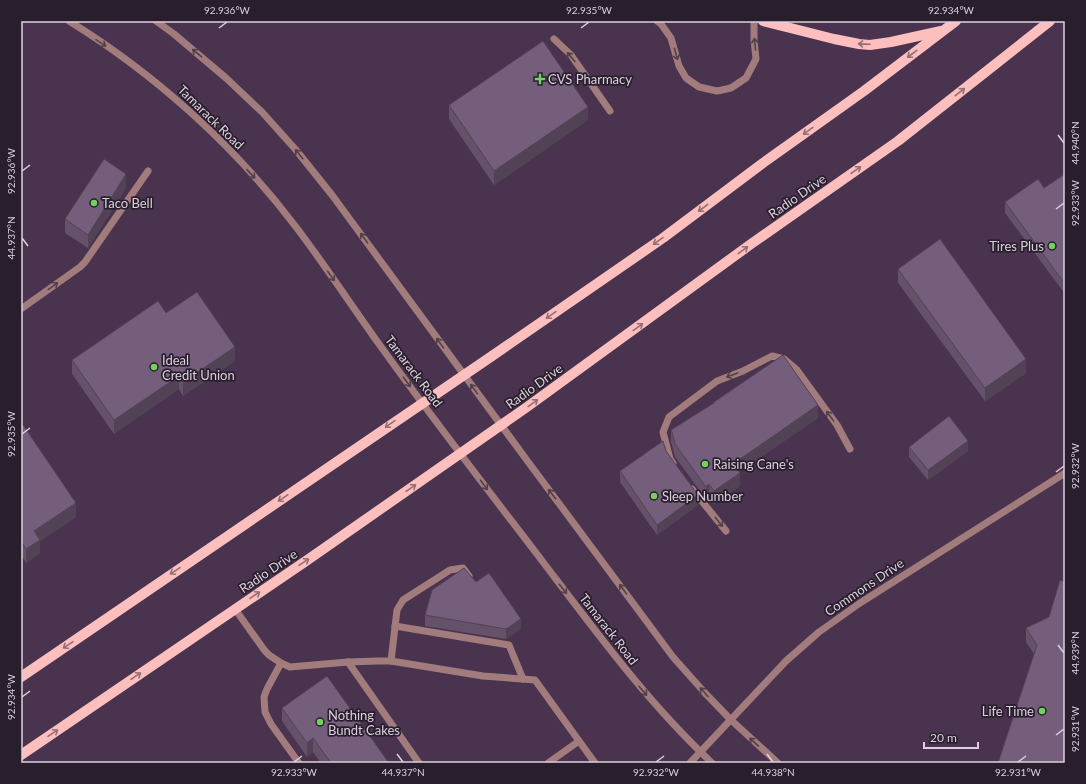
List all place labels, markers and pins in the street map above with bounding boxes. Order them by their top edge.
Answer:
place label: CVS Pharmacy [548,71,632,87]
marker: CVS Pharmacy [535,74,545,84]
place label: Taco Bell [102,195,153,211]
marker: Taco Bell [89,198,99,208]
place label: Tires Plus [989,238,1044,254]
marker: Tires Plus [1047,241,1057,251]
place label: Ideal Credit Union [162,352,235,383]
marker: Ideal Credit Union [149,362,159,372]
place label: Raising Cane's [713,456,794,472]
marker: Raising Cane's [700,459,710,469]
place label: Sleep Number [662,488,743,504]
marker: Sleep Number [649,491,659,501]
place label: Life Time [982,703,1034,719]
marker: Life Time [1037,706,1047,716]
place label: Nothing Bundt Cakes [328,707,400,738]
marker: Nothing Bundt Cakes [315,717,325,727]

